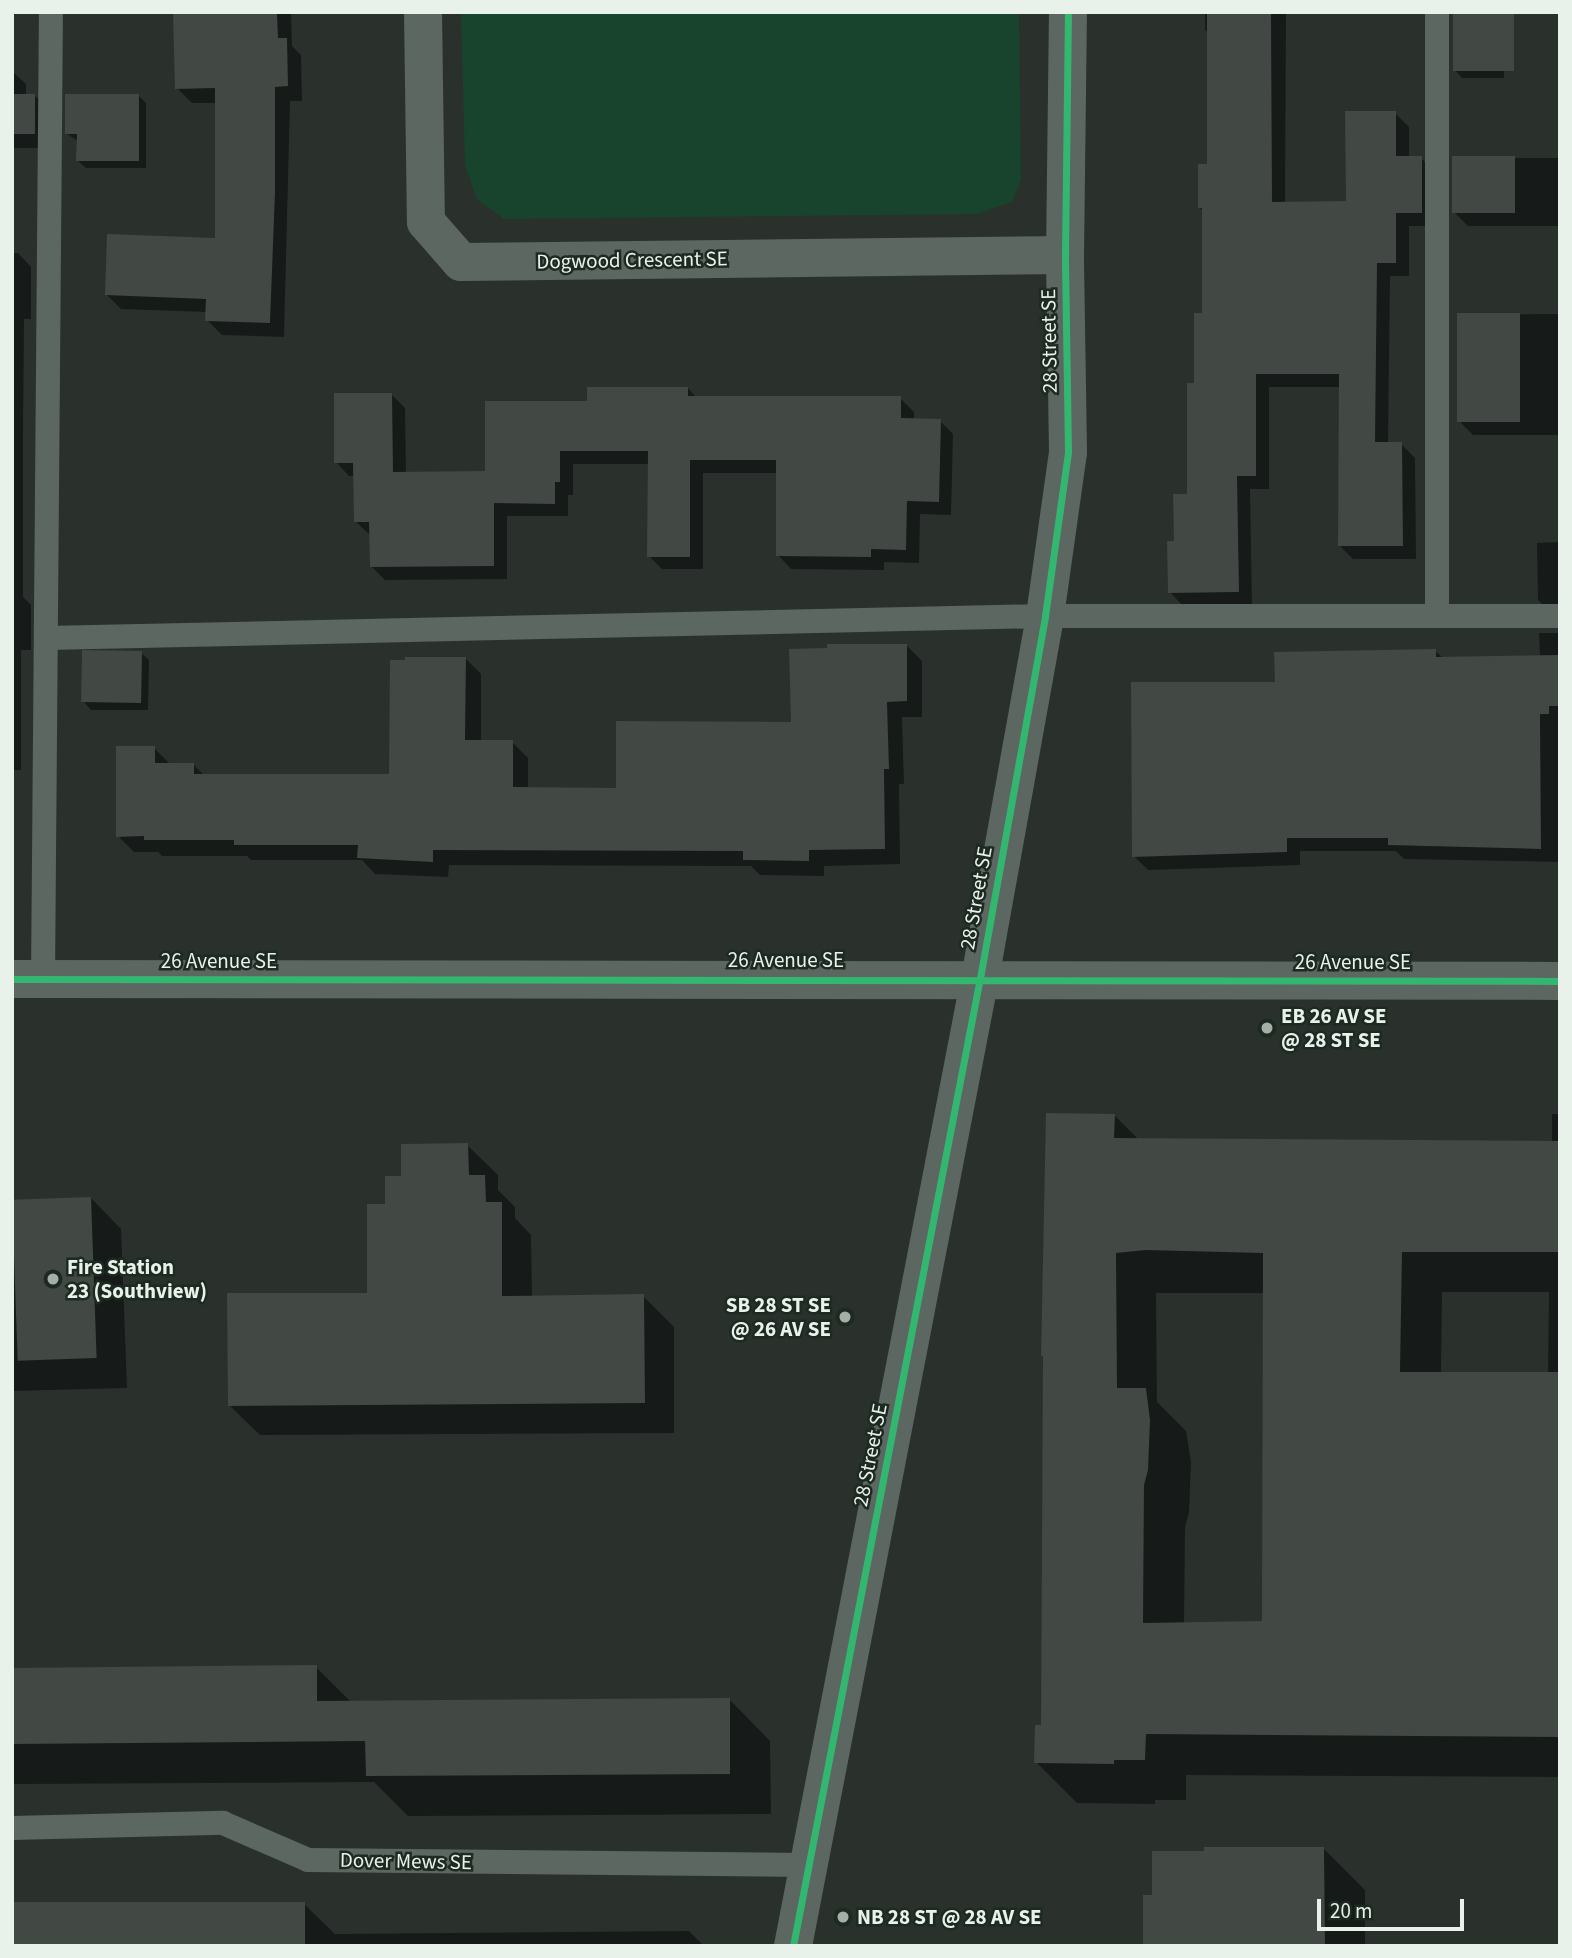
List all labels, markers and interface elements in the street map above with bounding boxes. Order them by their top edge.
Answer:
street label: Dogwood Crescent SE [536,246,728,274]
street label: 28 Street SE [1035,289,1063,393]
street label: 28 Street SE [955,845,997,951]
street label: 26 Avenue SE [728,947,844,973]
street label: 26 Avenue SE [161,948,277,974]
street label: 26 Avenue SE [1295,949,1411,975]
place label: EB 26 AV SE @ 28 ST SE [1281,1003,1386,1053]
marker: EB 26 AV SE @ 28 ST SE [1259,1020,1275,1036]
place label: Fire Station 23 (Southview) [67,1254,207,1304]
marker: Fire Station 23 (Southview) [45,1271,61,1287]
place label: SB 28 ST SE @ 26 AV SE [726,1292,831,1342]
marker: SB 28 ST SE @ 26 AV SE [837,1309,853,1325]
street label: 28 Street SE [848,1401,892,1509]
street label: Dover Mews SE [340,1847,472,1875]
scale bar [1320,1884,1467,1928]
text: 20 m [1330,1896,1372,1926]
place label: NB 28 ST @ 28 AV SE [857,1904,1042,1930]
marker: NB 28 ST @ 28 AV SE [835,1909,851,1925]

